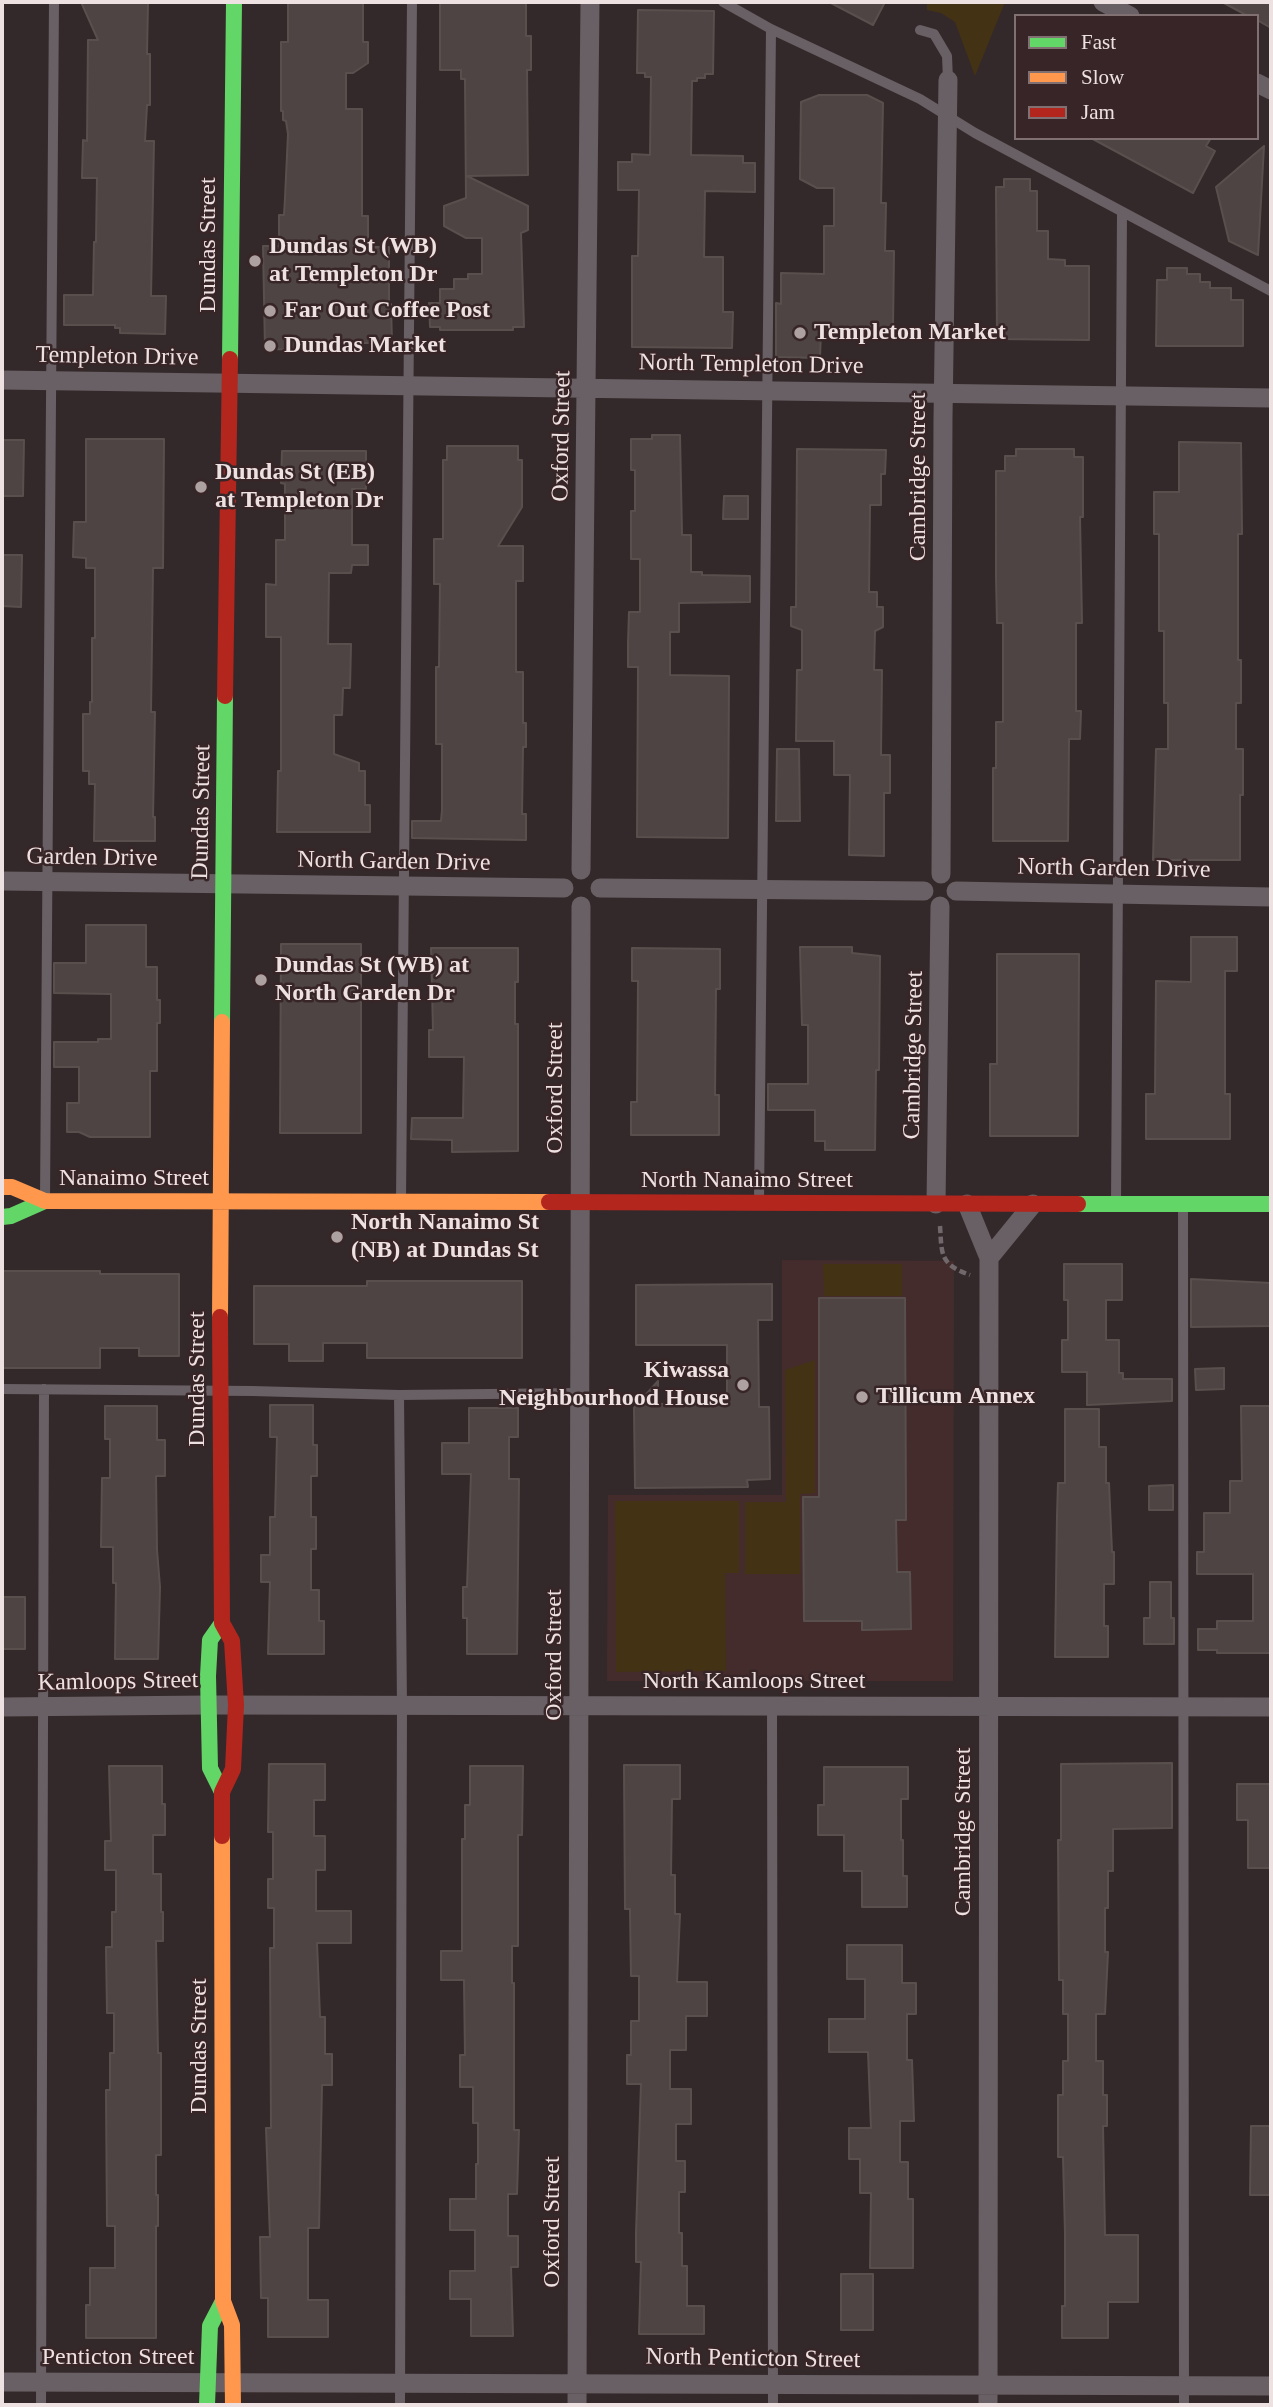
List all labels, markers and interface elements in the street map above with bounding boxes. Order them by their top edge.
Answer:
legend [1014,14,1259,140]
text: Fast [1081,30,1116,54]
text: Slow [1081,65,1124,89]
text: Jam [1081,100,1115,124]
street label: Dundas Street [195,177,223,313]
place label: Dundas St (WB) at Templeton Dr [269,233,437,289]
marker: Dundas St (WB) at Templeton Dr [247,253,263,269]
place label: Far Out Coffee Post [284,297,490,325]
marker: Far Out Coffee Post [262,303,278,319]
place label: Templeton Market [814,319,1006,347]
marker: Templeton Market [792,325,808,341]
place label: Dundas Market [284,332,446,360]
marker: Dundas Market [262,338,278,354]
street label: Templeton Drive [35,341,199,373]
street label: North Templeton Drive [638,349,864,381]
street label: Oxford Street [546,370,578,502]
street label: Cambridge Street [905,393,933,561]
place label: Dundas St (EB) at Templeton Dr [215,459,383,515]
marker: Dundas St (EB) at Templeton Dr [193,479,209,495]
street label: Dundas Street [186,744,218,880]
street label: Garden Drive [26,842,158,874]
street label: North Garden Drive [297,846,491,878]
street label: North Garden Drive [1017,853,1211,885]
place label: Dundas St (WB) at North Garden Dr [275,952,469,1008]
street label: Cambridge Street [898,970,930,1140]
marker: Dundas St (WB) at North Garden Dr [253,972,269,988]
street label: Oxford Street [542,1022,570,1154]
street label: Nanaimo Street [59,1165,209,1193]
street label: North Nanaimo Street [641,1167,853,1195]
place label: North Nanaimo St (NB) at Dundas St [351,1209,539,1265]
marker: North Nanaimo St (NB) at Dundas St [329,1229,345,1245]
street label: Dundas Street [184,1311,212,1447]
place label: Kiwassa Neighbourhood House [499,1357,729,1413]
marker: Kiwassa Neighbourhood House [735,1377,751,1393]
place label: Tillicum Annex [876,1383,1035,1411]
marker: Tillicum Annex [854,1389,870,1405]
street label: Oxford Street [541,1589,569,1721]
street label: Kamloops Street [37,1666,199,1698]
street label: North Kamloops Street [643,1668,865,1696]
street label: Cambridge Street [950,1748,978,1916]
street label: Dundas Street [186,1978,214,2114]
street label: Oxford Street [539,2156,567,2288]
street label: North Penticton Street [645,2343,861,2375]
street label: Penticton Street [42,2344,194,2372]

